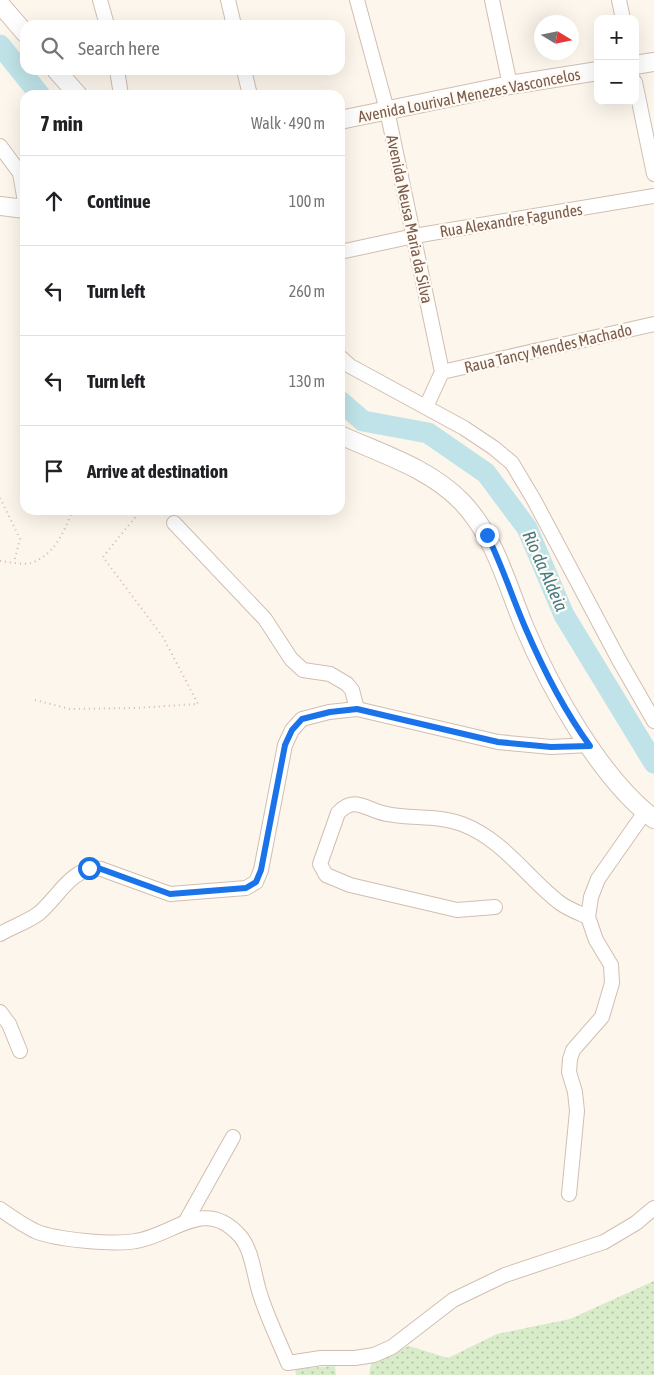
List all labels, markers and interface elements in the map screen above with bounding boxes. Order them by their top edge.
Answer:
north arrow [534,15,579,60]
map controls [594,15,639,105]
button: + [594,15,639,60]
search box [20,20,345,75]
icon: search [38,34,66,62]
text: Search here [78,37,160,59]
button: − [594,60,639,105]
street label: Avenida Lourival Menezes Vasconcelos [356,65,582,125]
text: 7 min [40,111,83,135]
text: Walk · 490 m [251,114,325,132]
street label: Avenida Neusa Maria da Silva [383,133,437,305]
icon: ahead [40,187,68,215]
text: Continue [87,190,151,212]
text: 100 m [289,192,325,210]
street label: Rua Alexandre Fagundes [438,200,584,241]
icon: left [40,277,68,305]
text: Turn left [87,280,145,302]
text: 260 m [289,282,325,300]
street label: Raua Tancy Mendes Machado [462,320,634,377]
icon: left [40,367,68,395]
text: Turn left [87,370,145,392]
text: 130 m [289,372,325,390]
icon: arrive [40,457,68,485]
text: Arrive at destination [87,460,228,482]
route end [476,524,499,547]
water label: Rio da Aldeia [518,527,573,615]
route start [78,857,101,880]

